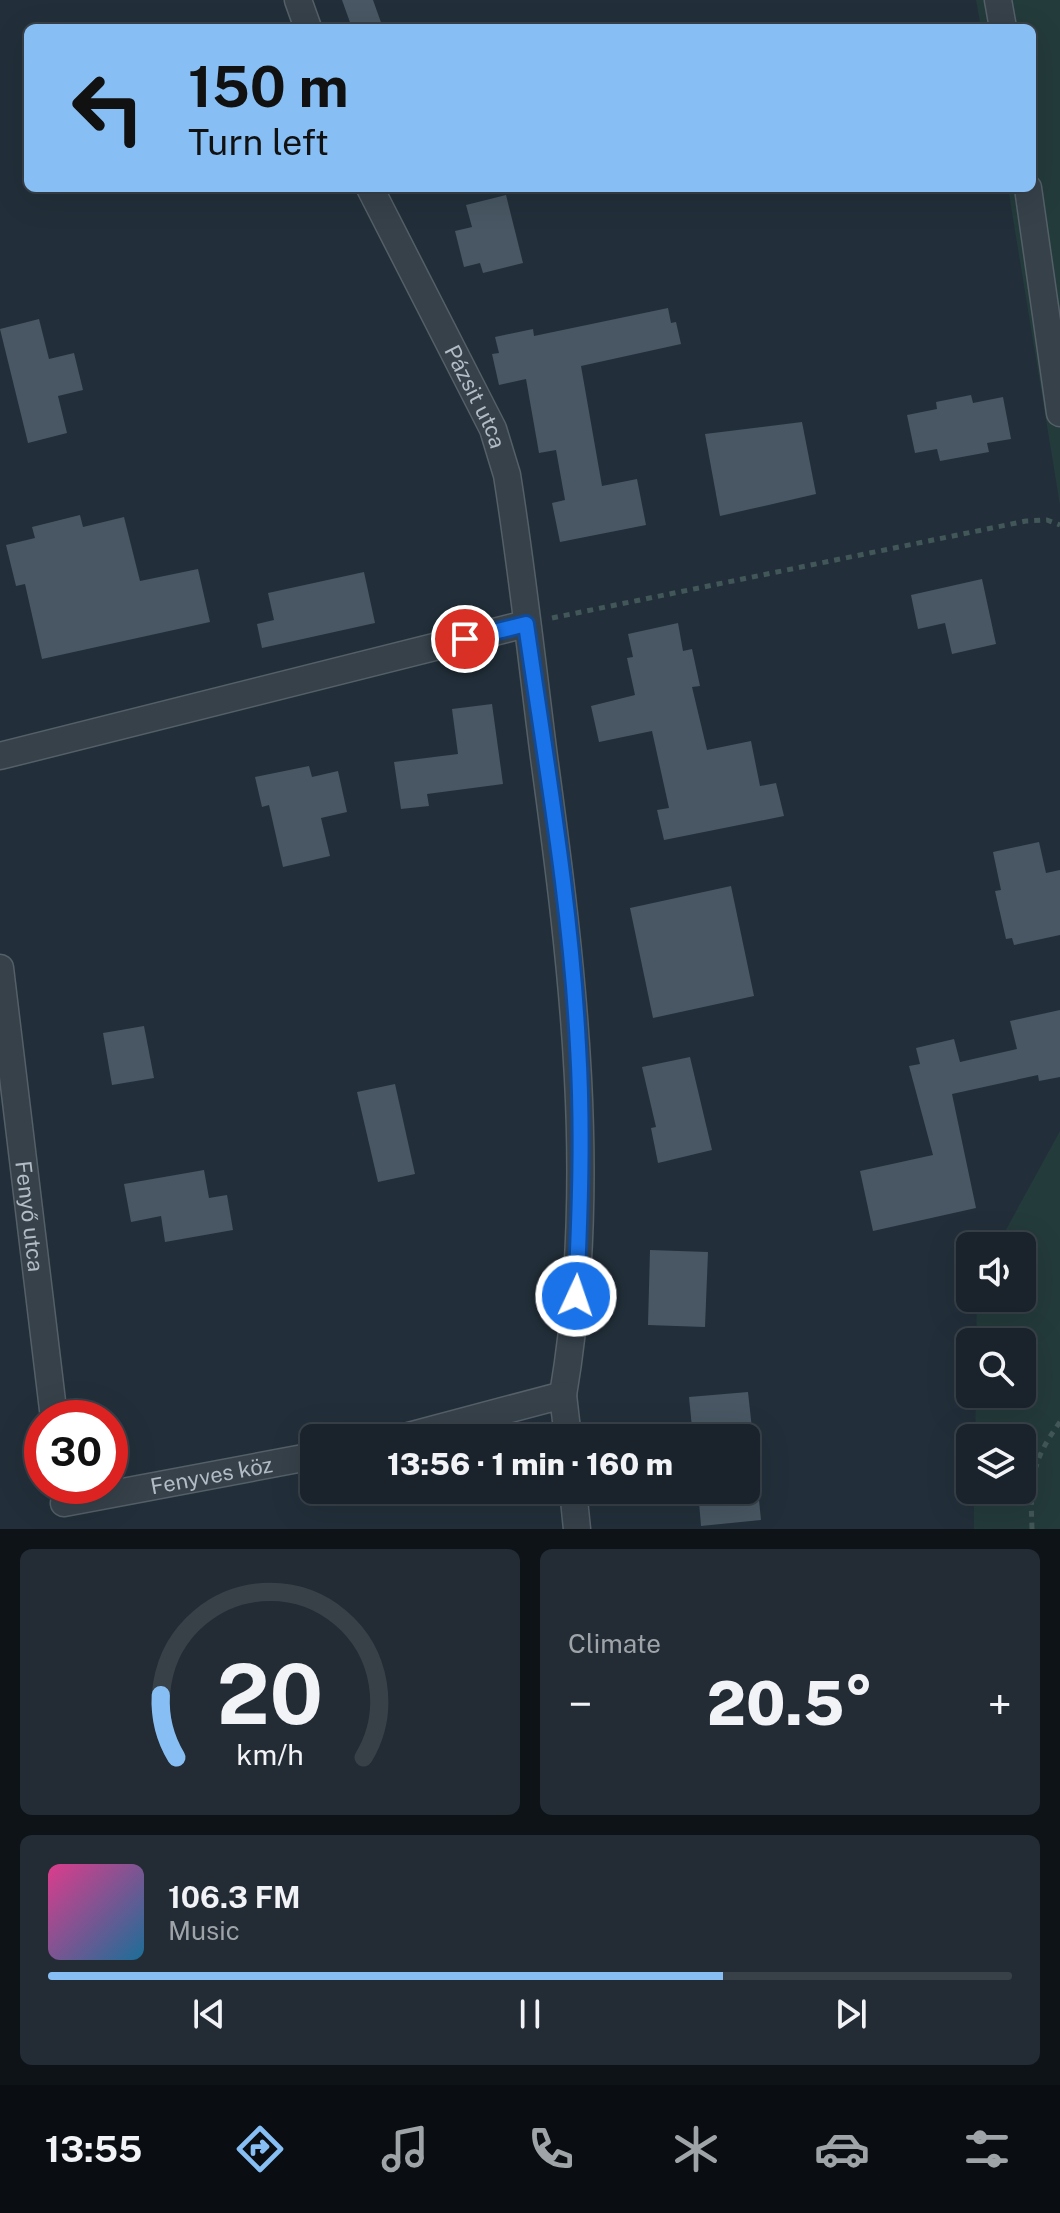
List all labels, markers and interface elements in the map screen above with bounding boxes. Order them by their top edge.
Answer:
text: 150 m [188,54,349,120]
icon: left [56,56,160,160]
text: Turn left [188,121,329,163]
street label: Pázsit utca [439,341,511,451]
pin [431,605,499,673]
icon: arrive [443,617,487,661]
street label: Fenyő utca [10,1159,49,1273]
map controls [956,1232,1036,1504]
button: sound [956,1232,1036,1312]
position arrow [534,1254,618,1338]
button: search [956,1328,1036,1408]
speed limit sign: 30 [24,1400,128,1504]
button: layers [956,1424,1036,1504]
text: 13:56 · 1 min · 160 m [387,1446,673,1482]
street label: Fenyves köz [148,1451,275,1500]
text: Climate [568,1628,661,1659]
text: 20 [217,1645,323,1743]
text: 20.5° [707,1668,873,1739]
text: − [568,1678,592,1730]
text: + [988,1678,1012,1730]
text: km/h [236,1738,304,1771]
text: 106.3 FM [168,1879,301,1915]
text: Music [168,1915,240,1946]
icon: previous [187,1992,231,2036]
icon: pause [508,1992,552,2036]
icon: next [829,1992,873,2036]
icon: directions [232,2121,288,2177]
icon: music [377,2121,433,2177]
icon: phone [523,2121,579,2177]
icon: climate [668,2121,724,2177]
icon: car [814,2121,870,2177]
icon: filters [959,2121,1015,2177]
text: 13:55 [45,2128,142,2170]

